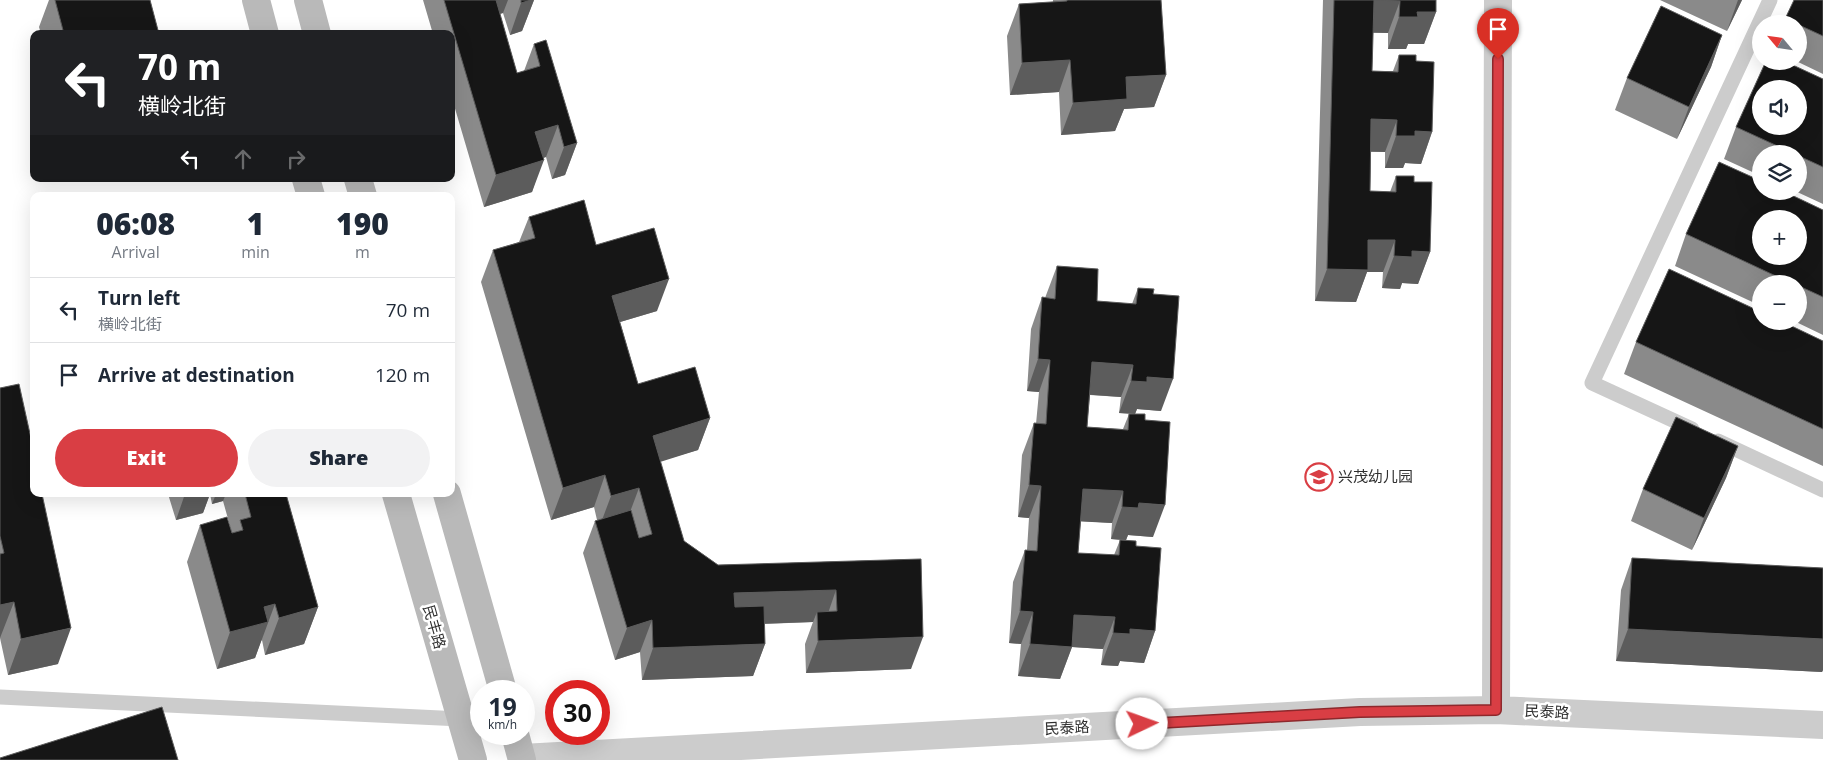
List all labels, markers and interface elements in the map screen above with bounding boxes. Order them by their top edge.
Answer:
pin [1477,8,1519,59]
icon: arrive [1484,15,1512,43]
north arrow [1752,15,1808,70]
map controls [1752,15,1807,330]
text: 70 m [138,43,221,90]
icon: left [55,50,120,115]
button: sound [1752,80,1807,135]
text: 横岭北街 [138,90,226,120]
icon: left [176,145,204,173]
icon: ahead [229,145,257,173]
icon: right [282,145,310,173]
button: layers [1752,145,1807,200]
text: 06:08 [96,203,175,244]
text: 1 [247,203,264,244]
text: 190 [336,203,389,244]
button: + [1752,210,1807,265]
text: Arrival [112,241,160,263]
text: min [241,241,270,263]
text: m [355,241,370,263]
button: − [1752,275,1807,330]
text: Turn left [98,285,180,311]
icon: left [55,296,83,324]
text: 70 m [386,297,430,323]
text: 横岭北街 [98,313,162,335]
icon: arrive [55,361,83,389]
text: Arrive at destination [98,362,295,388]
text: 120 m [375,362,430,388]
button: Exit [55,429,238,487]
button: Share [248,429,430,487]
school or university icon: 兴茂幼儿园 [1304,462,1334,492]
place label: 兴茂幼儿园 [1338,466,1413,486]
street label: 民丰路 [419,602,451,651]
speed limit sign: 30 [545,680,610,745]
text: 19 [488,689,517,723]
position arrow [1115,697,1167,749]
street label: 民泰路 [1524,700,1570,722]
text: km/h [488,716,517,733]
street label: 民泰路 [1044,716,1090,738]

